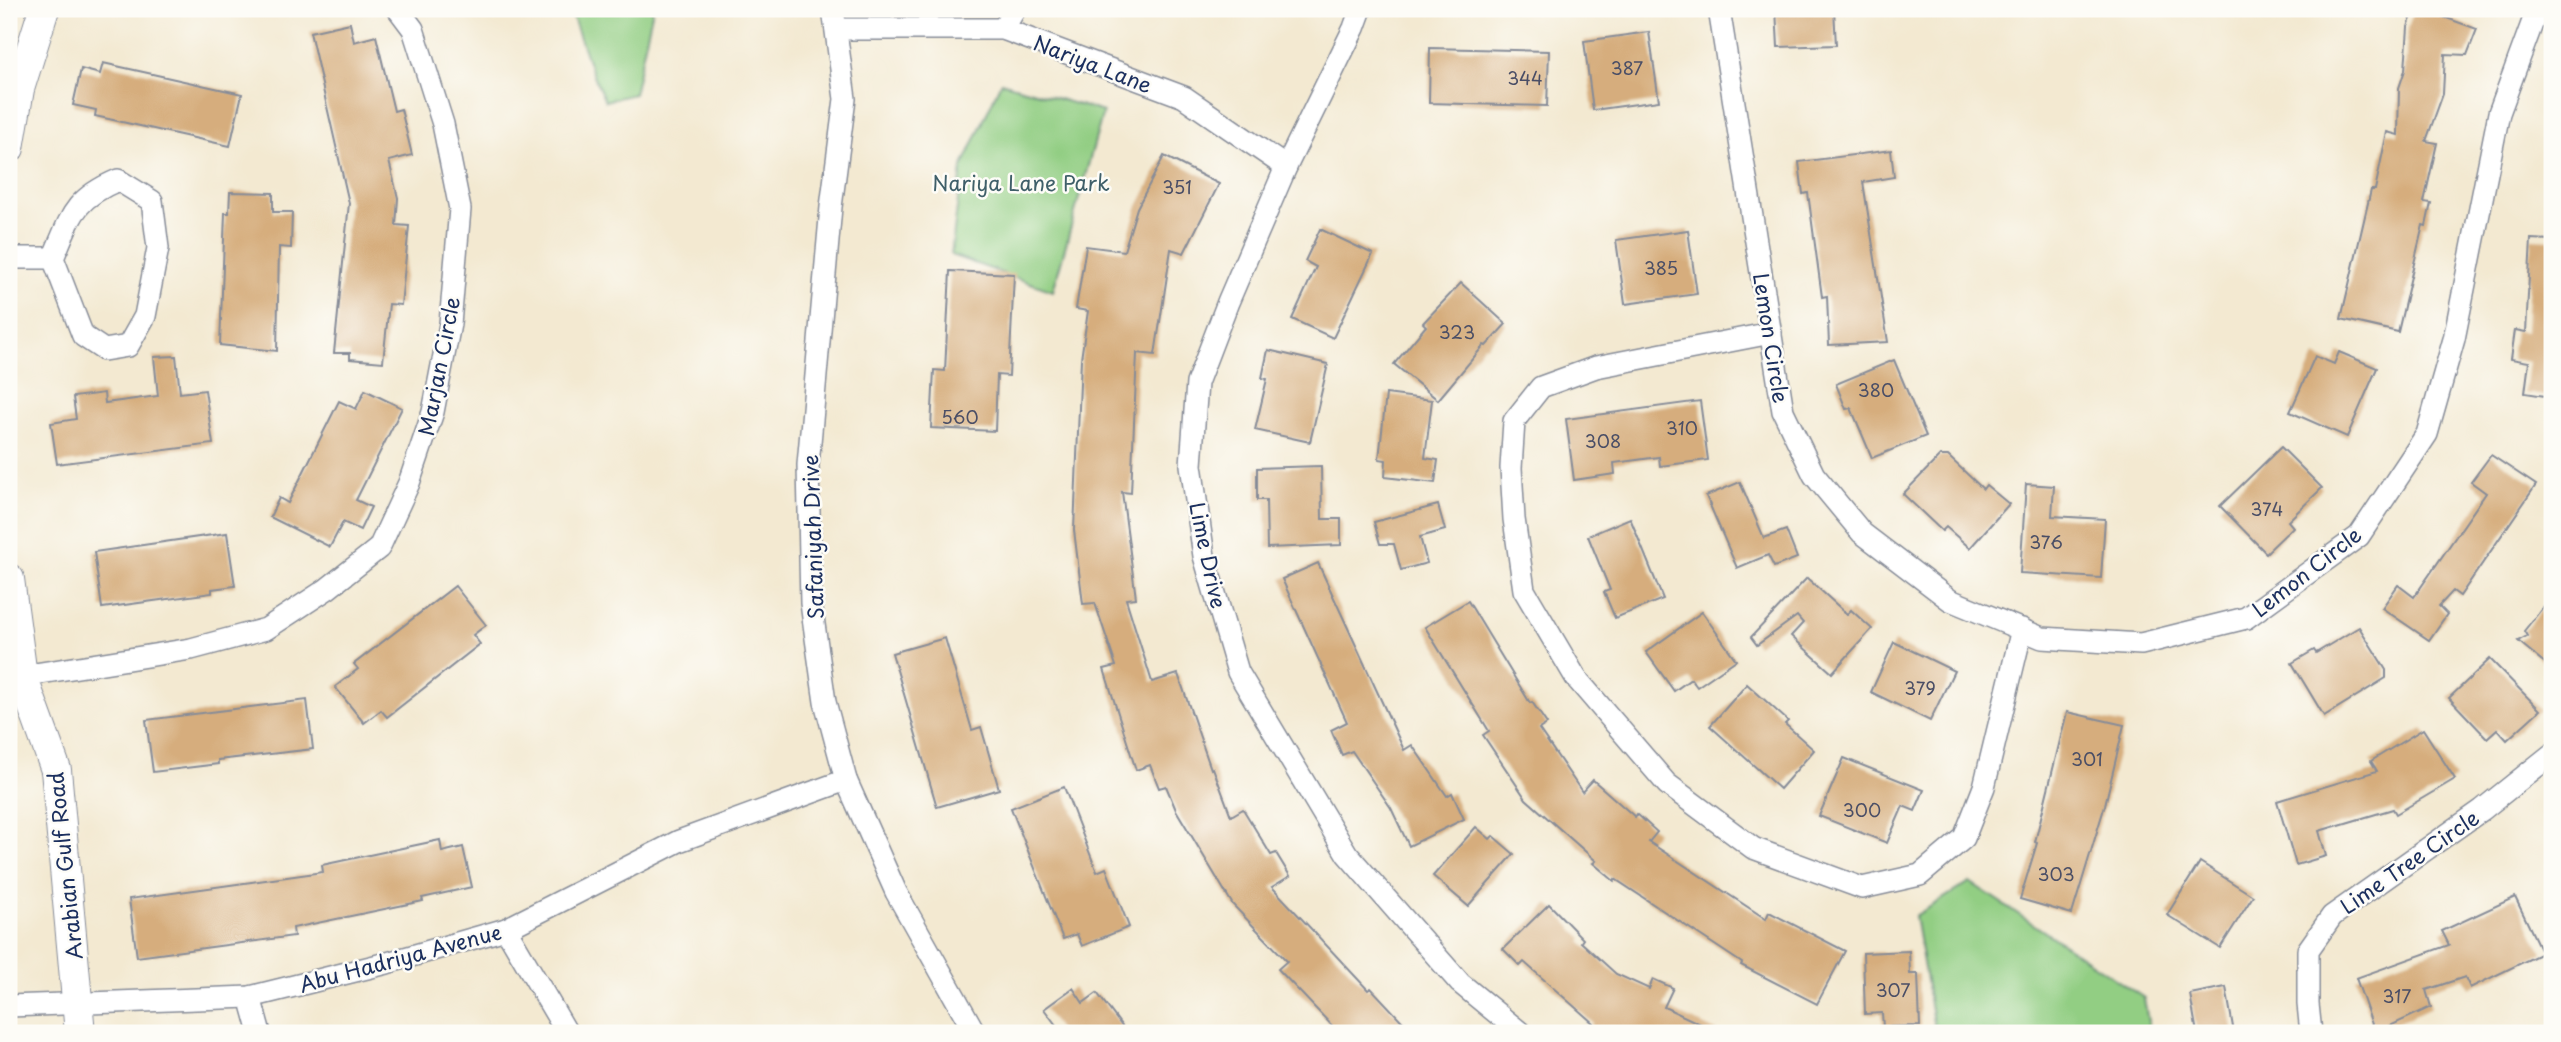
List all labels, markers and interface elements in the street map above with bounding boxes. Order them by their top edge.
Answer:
street label: Nariya Lane [1029,26,1157,100]
house number: 387 [1611,54,1643,81]
house number: 344 [1507,64,1543,91]
park label: Nariya Lane Park [932,166,1110,198]
house number: 351 [1162,173,1192,200]
house number: 385 [1644,254,1678,281]
street label: Lemon Circle [1746,271,1798,405]
street label: Marjan Circle [409,294,467,438]
house number: 323 [1439,318,1475,345]
house number: 380 [1858,376,1894,403]
house number: 560 [941,403,979,430]
house number: 310 [1666,414,1698,441]
house number: 308 [1585,427,1621,454]
street label: Safaniyah Drive [793,454,831,620]
house number: 374 [2250,495,2284,522]
street label: Lime Drive [1182,499,1236,611]
street label: Lemon Circle [2244,518,2368,624]
house number: 376 [2029,528,2063,555]
house number: 379 [1904,674,1936,701]
house number: 301 [2071,745,2103,772]
street label: Arabian Gulf Road [38,771,90,961]
house number: 300 [1843,796,1881,823]
street label: Lime Tree Circle [2333,801,2485,921]
house number: 303 [2038,860,2074,887]
street label: Abu Hadriya Avenue [295,915,505,999]
house number: 307 [1876,976,1910,1003]
house number: 317 [2382,982,2412,1009]

